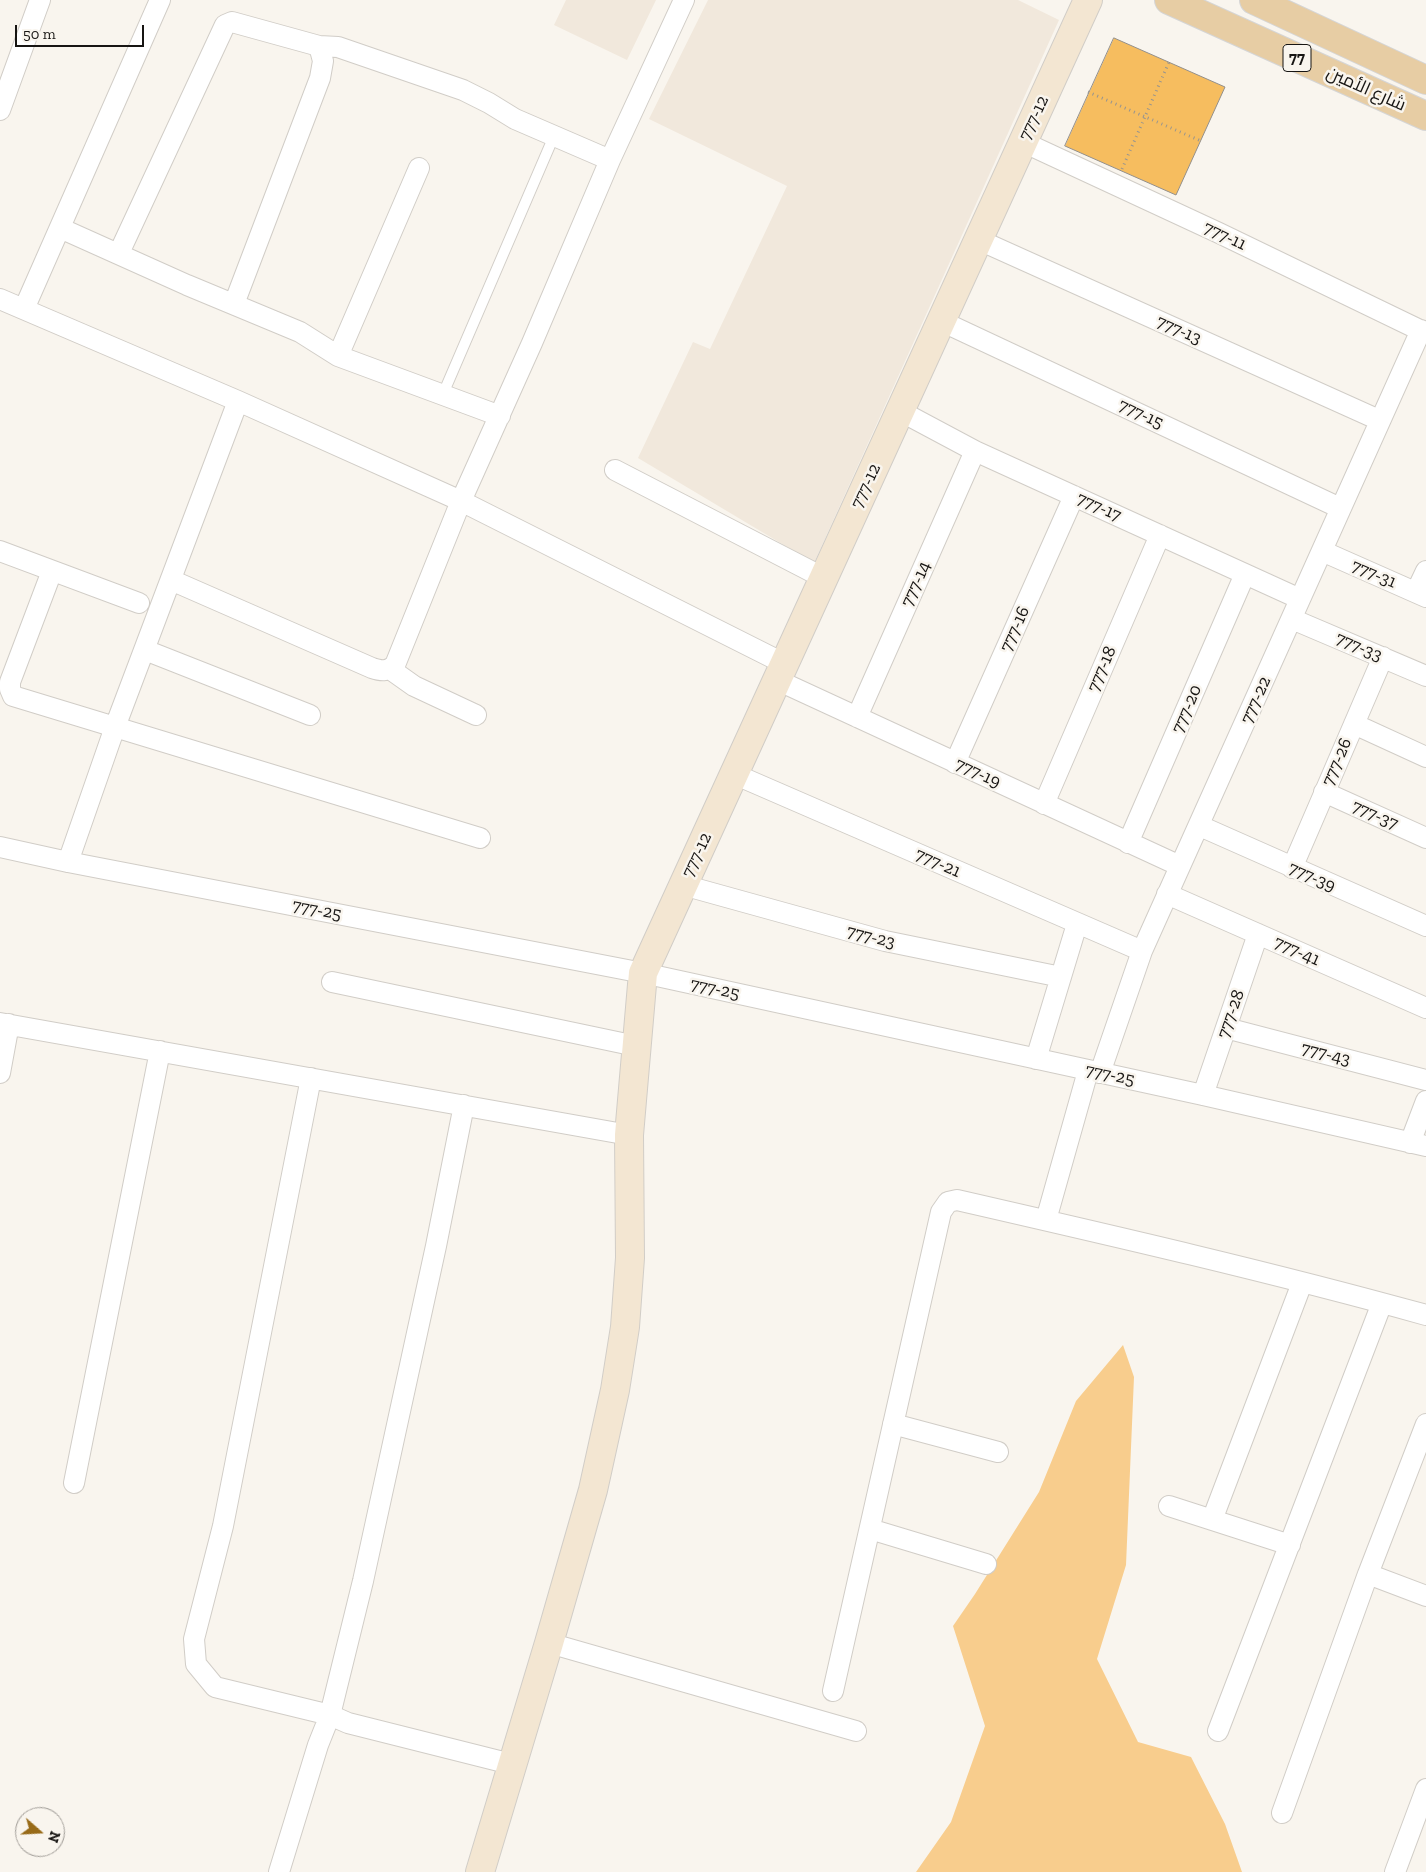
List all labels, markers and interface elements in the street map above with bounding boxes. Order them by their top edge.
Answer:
scale bar [18,15,146,47]
text: 50 m [23,25,56,43]
road number: 77 [1283,44,1311,72]
street label: شارع الأمين [1323,62,1409,116]
street label: 777-12 [1014,92,1054,144]
street label: 777-11 [1200,217,1250,255]
street label: 777-13 [1153,311,1205,349]
street label: 777-15 [1115,394,1167,434]
street label: 777-12 [846,460,886,512]
street label: 777-17 [1074,488,1124,526]
street label: 777-31 [1348,555,1400,593]
street label: 777-14 [896,558,936,610]
street label: 777-16 [995,603,1035,655]
street label: 777-33 [1332,628,1386,666]
street label: 777-18 [1083,643,1121,695]
street label: 777-22 [1236,673,1276,727]
street label: 777-20 [1167,681,1207,737]
street label: 777-26 [1317,735,1357,789]
street label: 777-19 [952,753,1004,793]
street label: 777-37 [1349,795,1401,835]
street label: 777-12 [677,829,717,881]
street label: 777-21 [912,844,964,882]
street label: 777-39 [1285,857,1339,897]
street label: 777-25 [291,895,343,925]
street label: 777-23 [845,921,897,953]
street label: 777-41 [1271,931,1323,971]
street label: 777-25 [689,973,741,1005]
street label: 777-28 [1213,987,1249,1041]
street label: 777-43 [1299,1037,1353,1071]
street label: 777-25 [1084,1059,1136,1091]
north arrow [15,1807,65,1857]
text: N [44,1829,63,1845]

